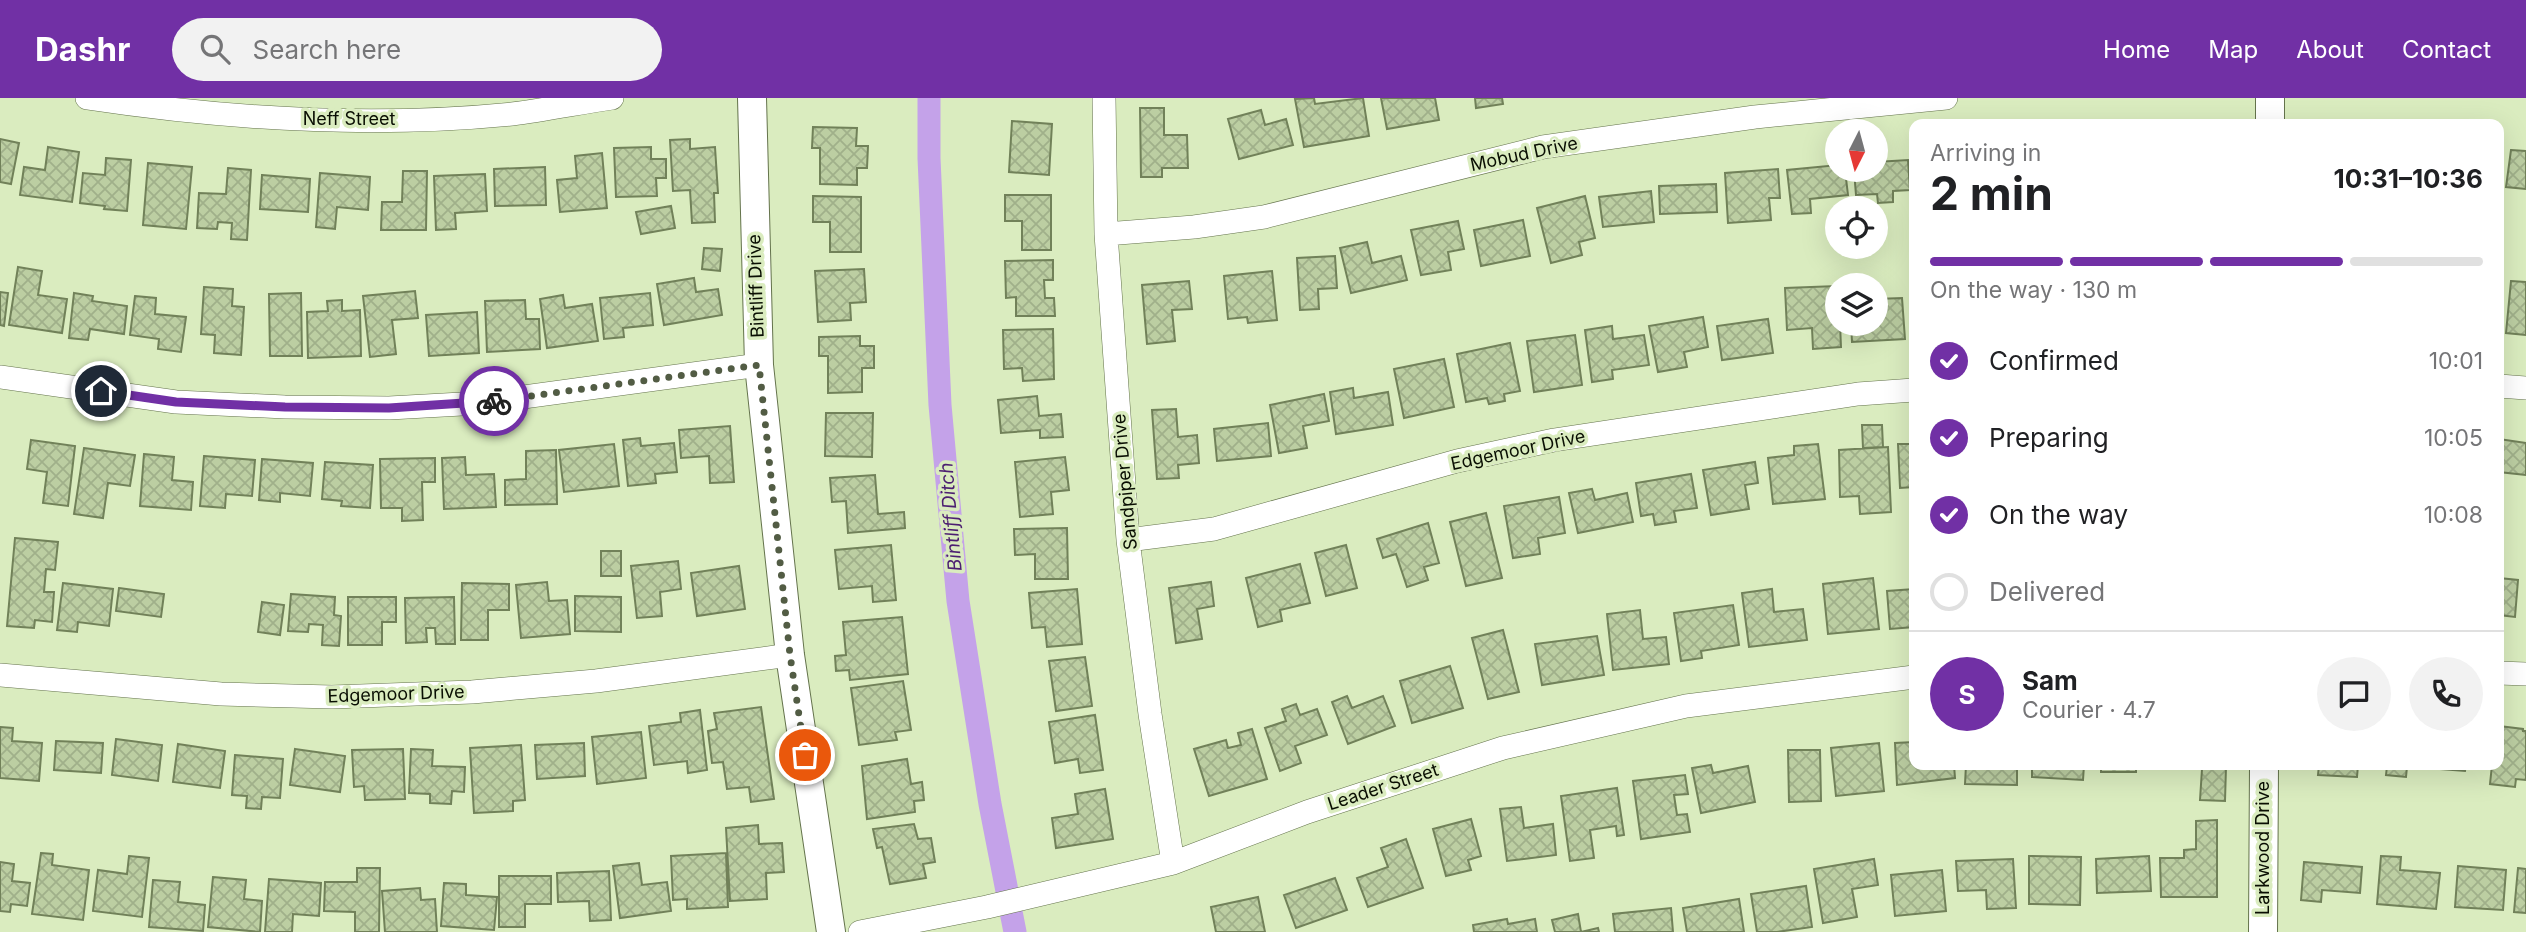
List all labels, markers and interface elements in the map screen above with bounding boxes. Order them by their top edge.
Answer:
search box [172,18,662,81]
text: Dashr [35,29,130,69]
icon: search [196,30,234,68]
text: Search here [252,34,401,65]
text: Home [2103,35,2170,64]
text: Map [2208,35,2258,64]
text: About [2296,35,2364,64]
text: Contact [2402,35,2491,64]
street label: Neff Street [303,108,395,129]
north arrow [1825,119,1888,182]
map controls [1825,119,1888,336]
street label: Mobud Drive [1468,132,1580,175]
text: Arriving in [1930,139,2041,167]
text: 10:31–10:36 [2333,163,2483,194]
text: 2 min [1930,165,2053,221]
button: locate [1825,196,1888,259]
street label: Bintliff Drive [743,234,768,338]
button: layers [1825,273,1888,336]
text: On the way · 130 m [1930,276,2137,304]
icon: check [1930,342,1968,380]
text: Confirmed [1989,345,2119,376]
text: 10:01 [2429,347,2483,375]
pin [71,361,131,421]
courier [459,366,529,436]
icon: home [82,372,120,410]
icon: bike [475,382,513,420]
street label: Sandpiper Drive [1108,413,1141,551]
icon: check [1930,419,1968,457]
text: Preparing [1989,422,2109,453]
text: 10:05 [2424,424,2483,452]
street label: Edgemoor Drive [1449,425,1587,474]
water label: Bintliff Ditch [934,462,967,572]
icon: check [1930,496,1968,534]
text: On the way [1989,499,2128,530]
text: 10:08 [2424,501,2483,529]
text: Delivered [1989,576,2105,607]
button: chat [2317,657,2391,731]
button: phone [2409,657,2483,731]
text: Sam [2022,665,2078,696]
text: S [1958,679,1976,710]
street label: Edgemoor Drive [327,681,465,706]
text: Courier · 4.7 [2022,696,2156,724]
pin [775,725,835,785]
icon: bag [786,736,824,774]
street label: Leader Street [1325,759,1441,814]
street label: Larkwood Drive [2252,781,2273,915]

